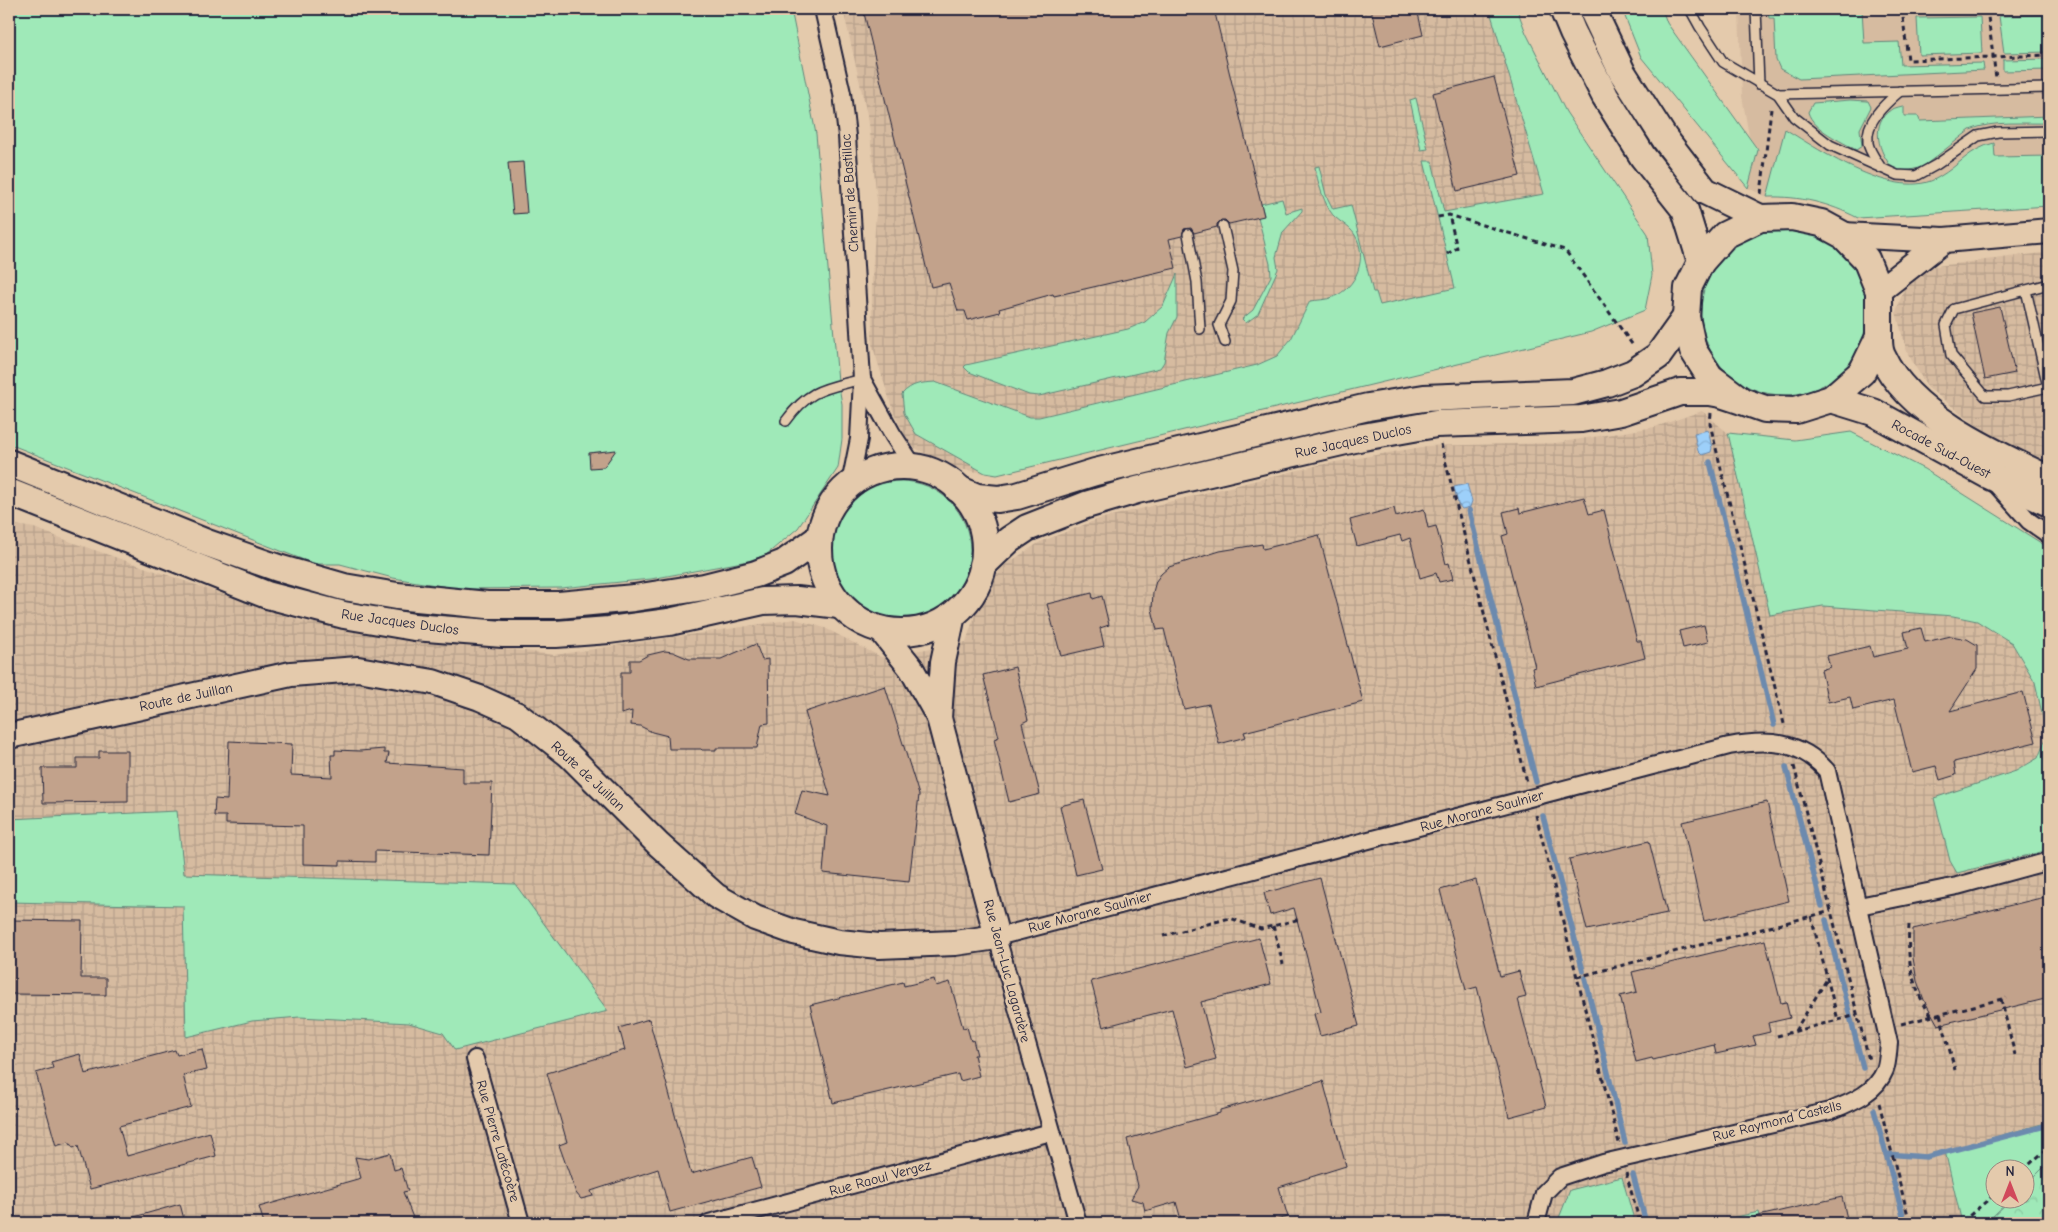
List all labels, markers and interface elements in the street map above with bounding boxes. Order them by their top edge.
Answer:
street label: Chemin de Bastillac [837,133,863,253]
street label: Rocade Sud-Ouest [1889,416,1994,483]
street label: Rue Jacques Duclos [1293,420,1413,462]
street label: Rue Jacques Duclos [340,605,460,639]
street label: Route de Juillan [138,679,234,715]
street label: Route de Juillan [547,737,629,815]
street label: Rue Morane Saulnier [1418,786,1546,836]
street label: Rue Morane Saulnier [1026,887,1154,937]
street label: Rue Jean-Luc Lagardère [980,898,1034,1044]
street label: Rue Pierre Latécoère [472,1078,524,1204]
street label: Rue Raymond Castells [1711,1097,1843,1145]
street label: Rue Raoul Vergez [827,1156,933,1200]
north arrow [1986,1160,2036,1210]
text: N [2005,1163,2015,1180]

